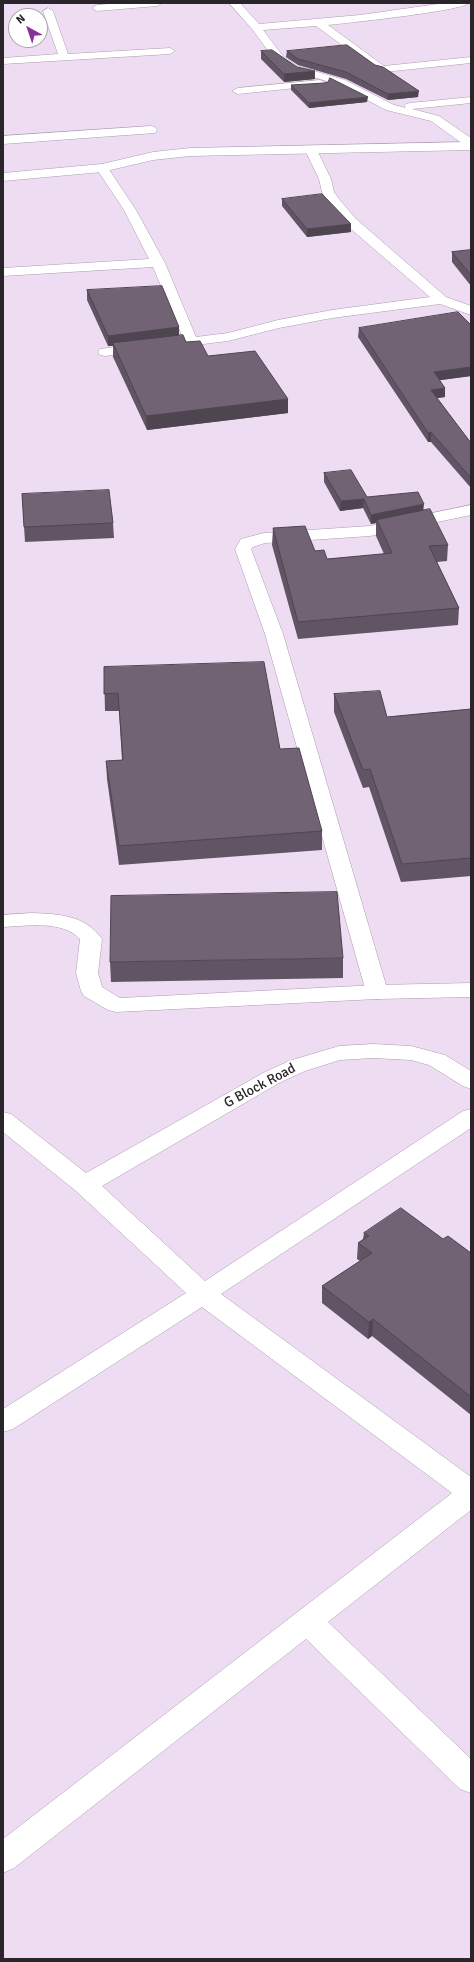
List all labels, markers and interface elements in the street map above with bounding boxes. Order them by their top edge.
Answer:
north arrow [8,8,48,48]
text: N [13,12,28,27]
street label: G Block Road [221,1060,299,1112]

